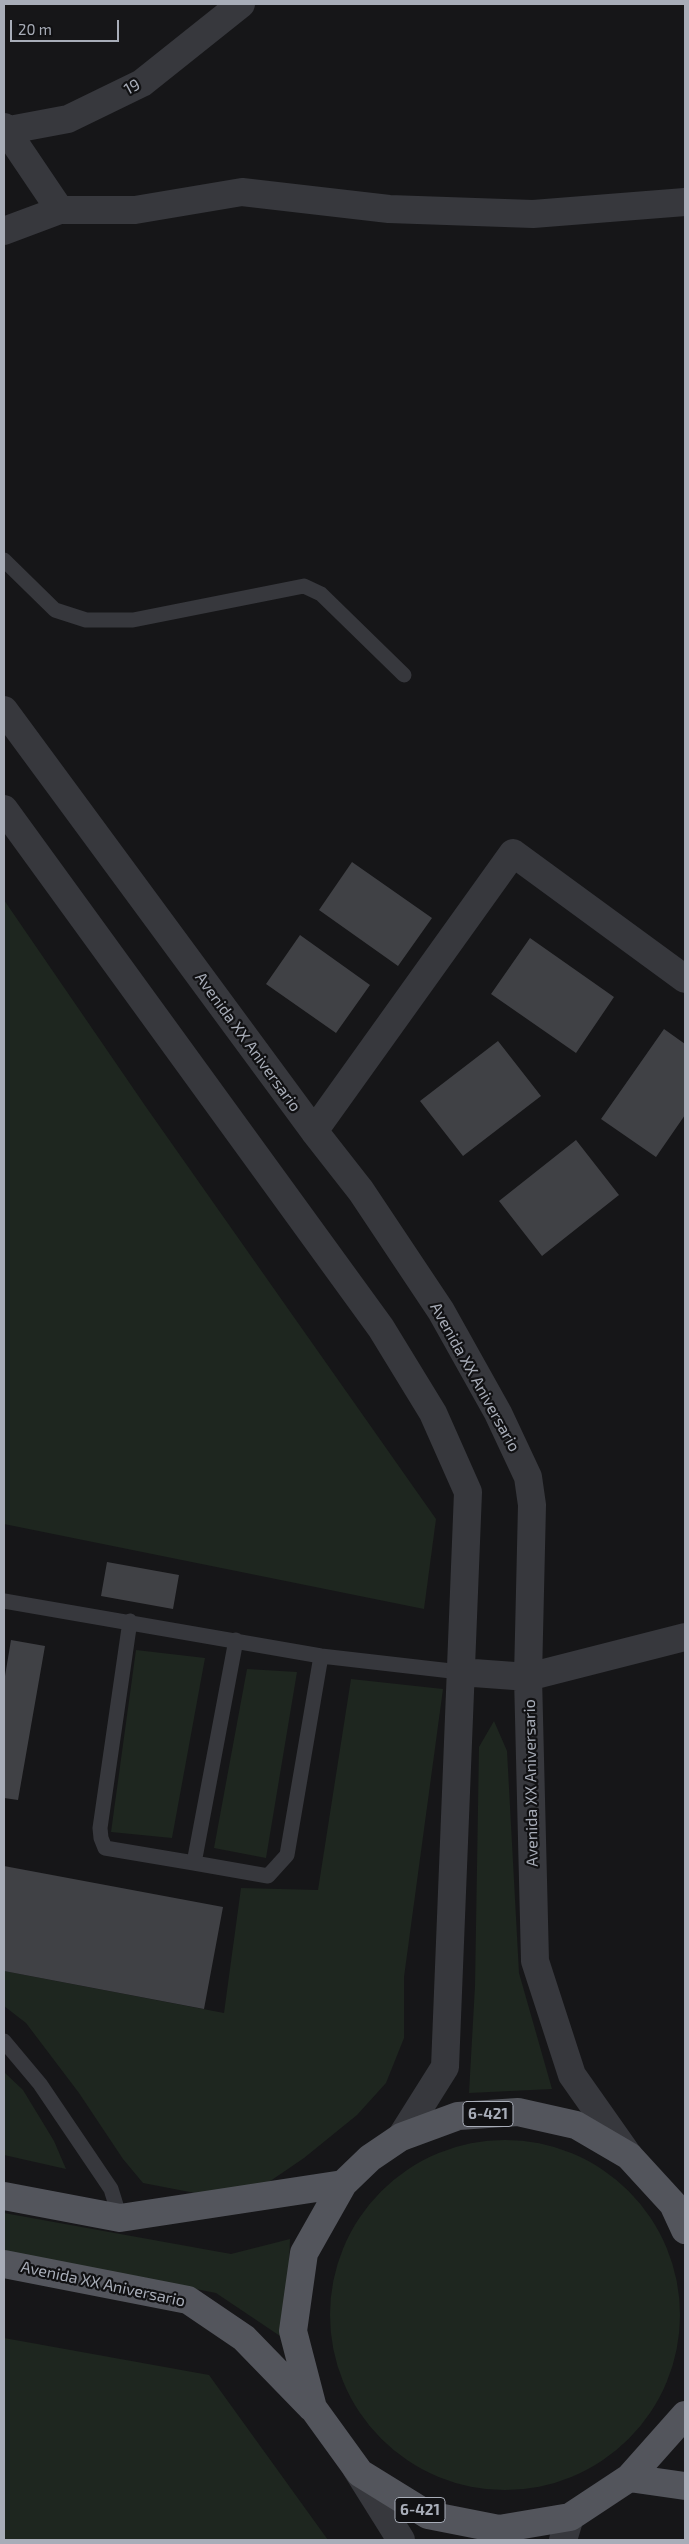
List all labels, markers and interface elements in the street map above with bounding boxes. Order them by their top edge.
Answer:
scale bar [12,10,121,42]
text: 20 m [18,20,52,38]
street label: 19 [121,75,143,99]
street label: Avenida XX Aniversario [191,969,305,1115]
street label: Avenida XX Aniversario [426,1299,524,1455]
street label: Avenida XX Aniversario [520,1699,542,1867]
road number: 6-421 [463,2102,513,2126]
street label: Avenida XX Aniversario [19,2257,187,2311]
road number: 6-421 [395,2498,445,2522]

